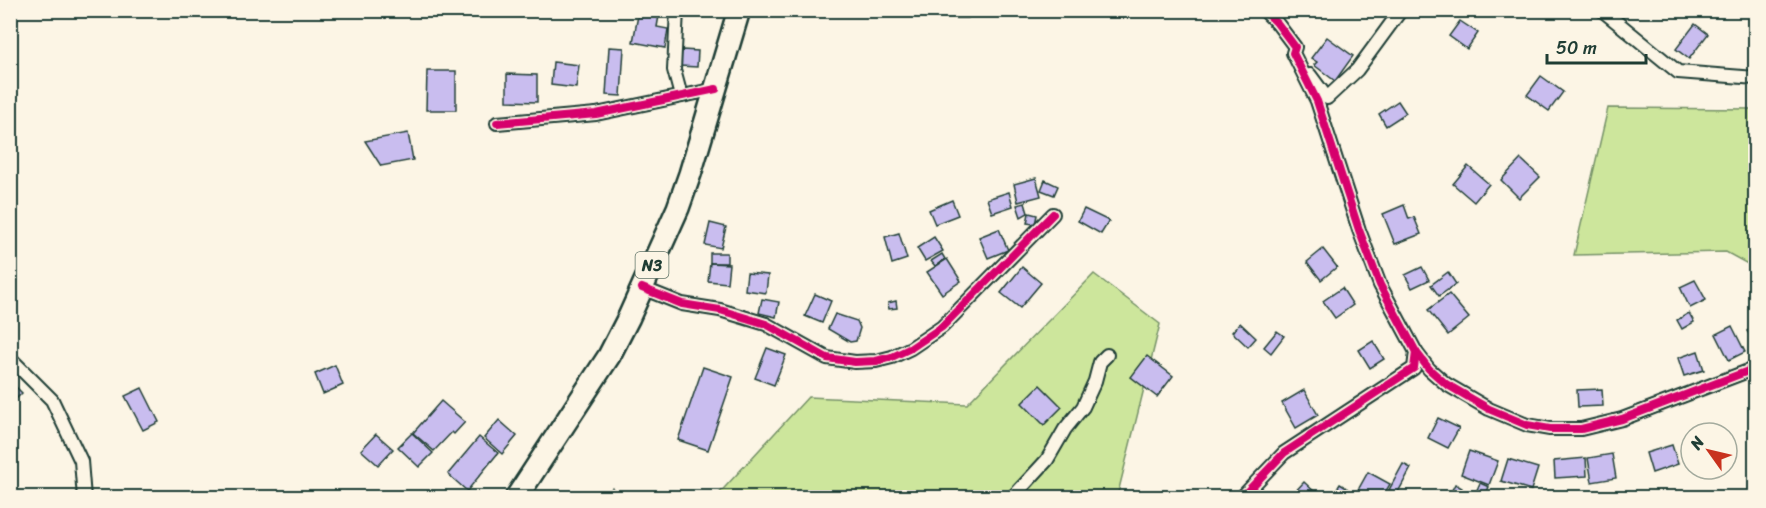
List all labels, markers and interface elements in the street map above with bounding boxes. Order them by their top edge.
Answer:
scale bar [1547,27,1646,65]
text: 50 m [1556,32,1597,64]
road number: N3 [636,252,668,278]
north arrow [1679,421,1739,481]
text: N [1681,429,1713,456]

